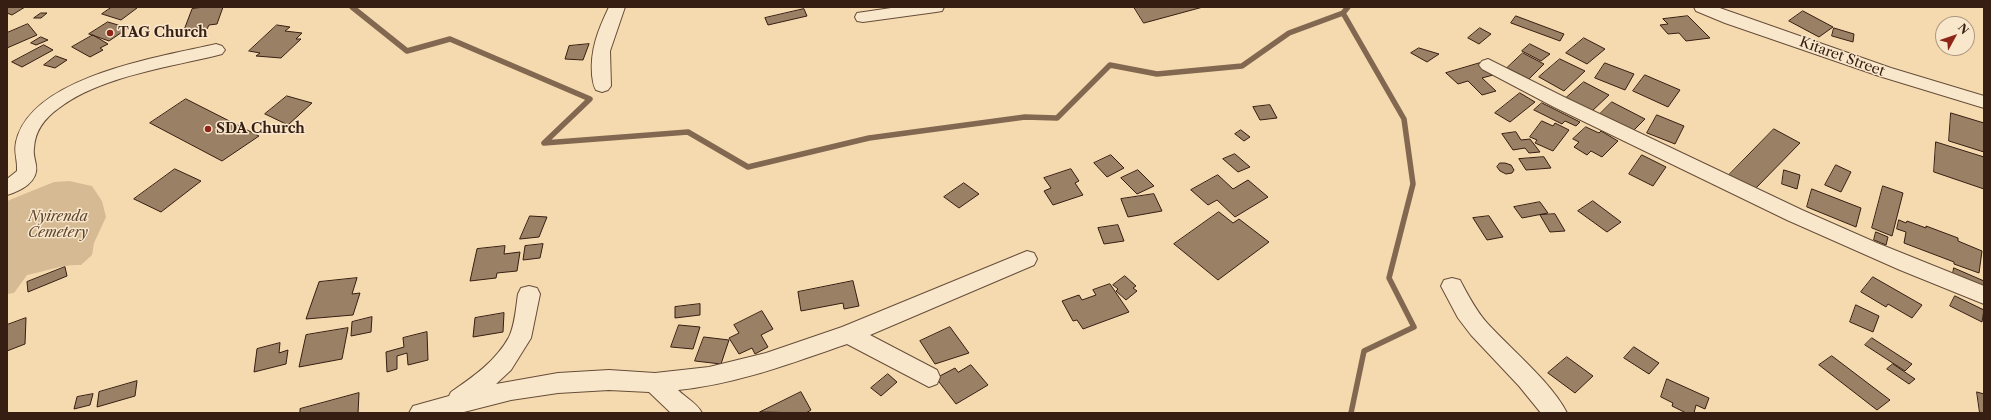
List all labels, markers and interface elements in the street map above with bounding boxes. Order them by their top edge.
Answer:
north arrow [1935,16,1975,56]
text: N [1955,21,1972,37]
place label: TAG Church [118,25,208,41]
marker: TAG Church [105,28,115,38]
street label: Kitaret Street [1797,34,1887,80]
place label: SDA Church [216,121,305,137]
marker: SDA Church [203,124,213,134]
park label: Nyirenda Cemetery [28,209,88,242]

